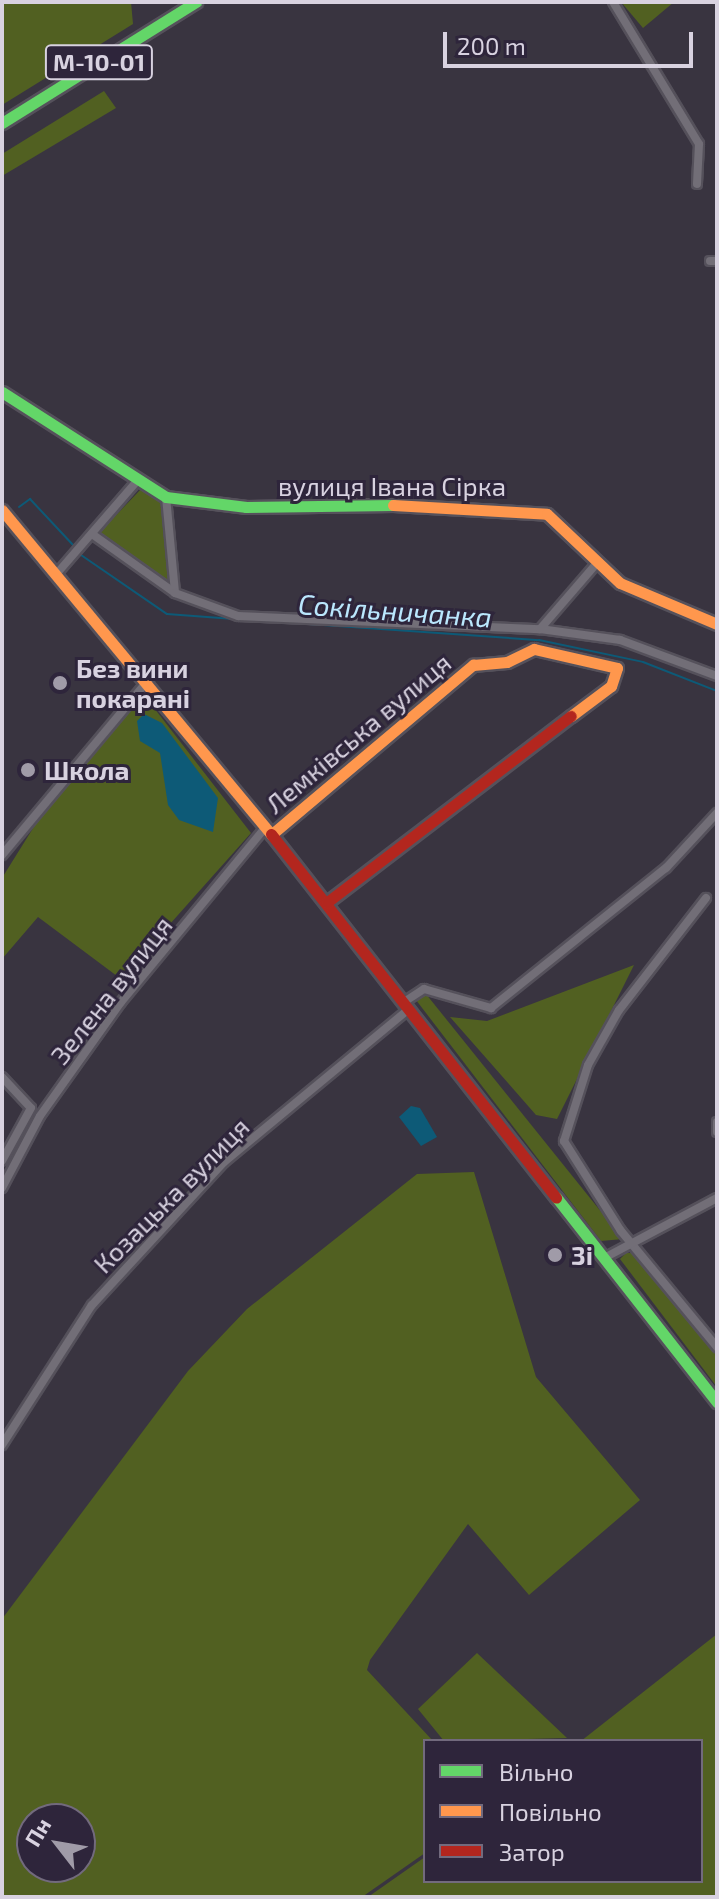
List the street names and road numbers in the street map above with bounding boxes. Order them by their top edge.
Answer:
road number: М-10-01 [43,42,155,82]
street label: вулиця Івана Сірка [278,470,506,502]
street label: Лемківська вулиця [259,646,457,820]
street label: Зелена вулиця [44,910,178,1070]
street label: Козацька вулиця [87,1111,255,1279]

